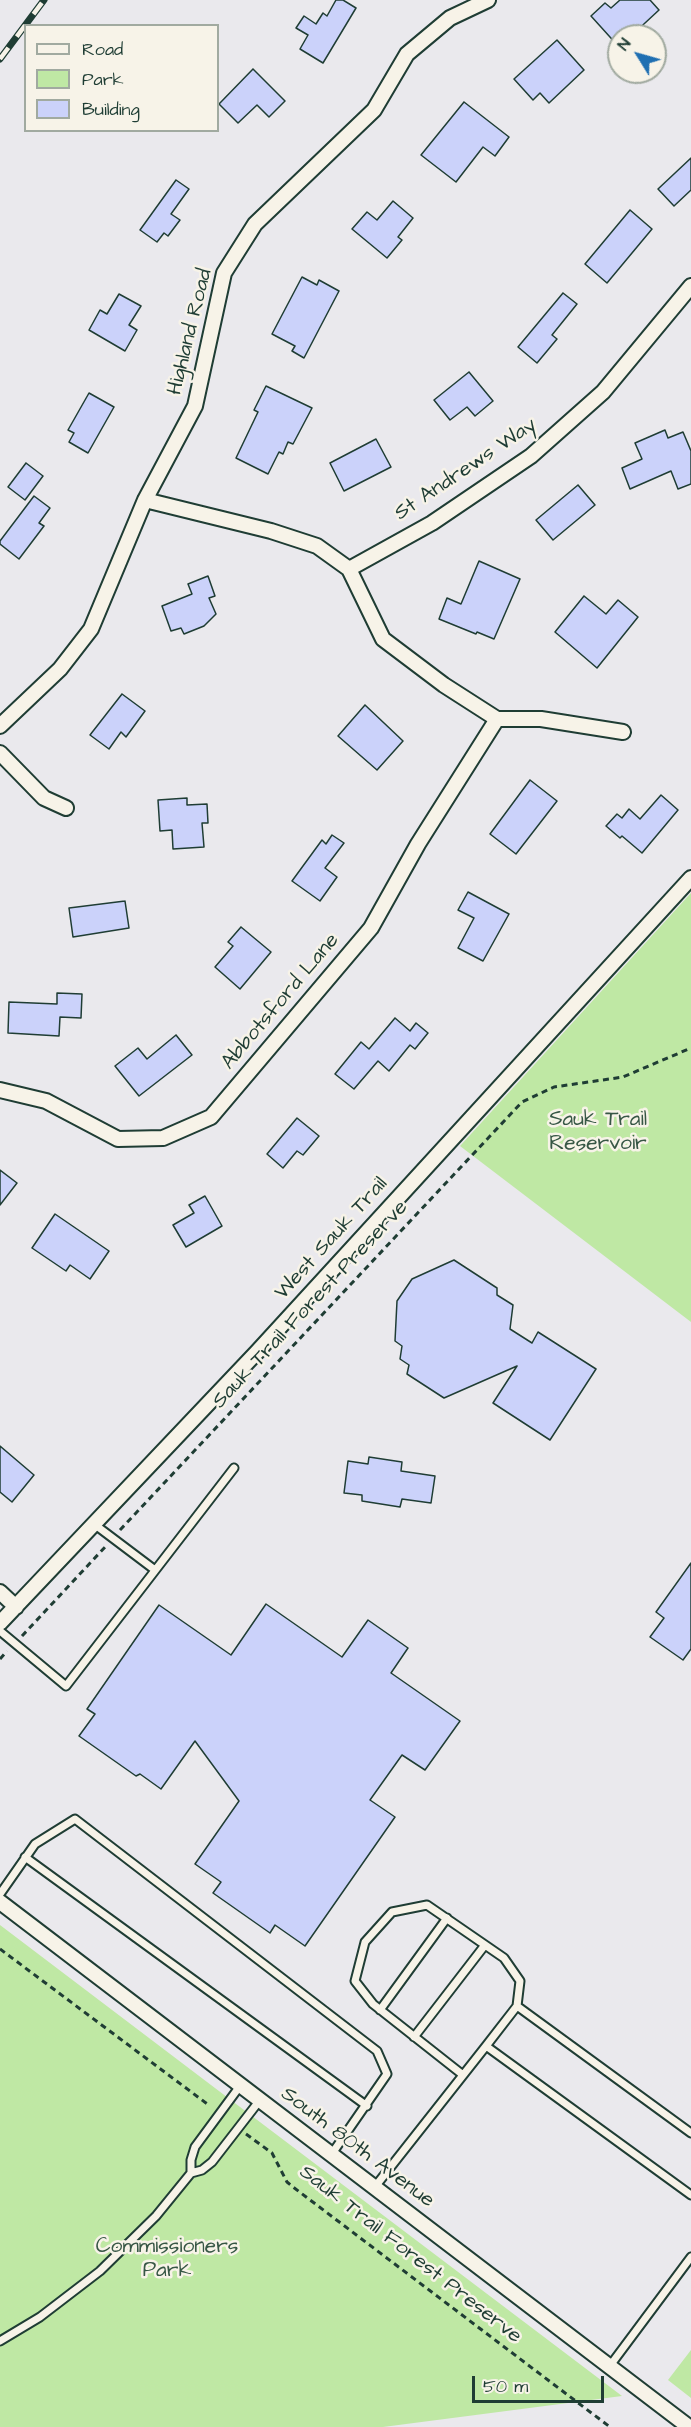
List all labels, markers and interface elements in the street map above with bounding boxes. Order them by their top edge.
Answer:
legend [24,24,219,132]
north arrow [607,24,667,84]
text: N [612,34,636,55]
text: Road [82,37,123,62]
text: Park [82,67,124,92]
text: Building [82,97,140,122]
street label: Highland Road [163,266,219,398]
street label: St Andrews Way [390,413,542,527]
street label: Abbotsford Lane [217,929,345,1075]
park label: Sauk Trail Reservoir [549,1108,647,1158]
street label: West Sauk Trail [270,1172,394,1306]
street label: Sauk Trail Forest Preserve [208,1196,414,1414]
street label: South 80th Avenue [275,2082,439,2214]
street label: Sauk Trail Forest Preserve [294,2160,526,2350]
park label: Commissioners Park [96,2235,238,2285]
scale bar [475,2364,607,2402]
text: 50 m [483,2374,528,2399]

